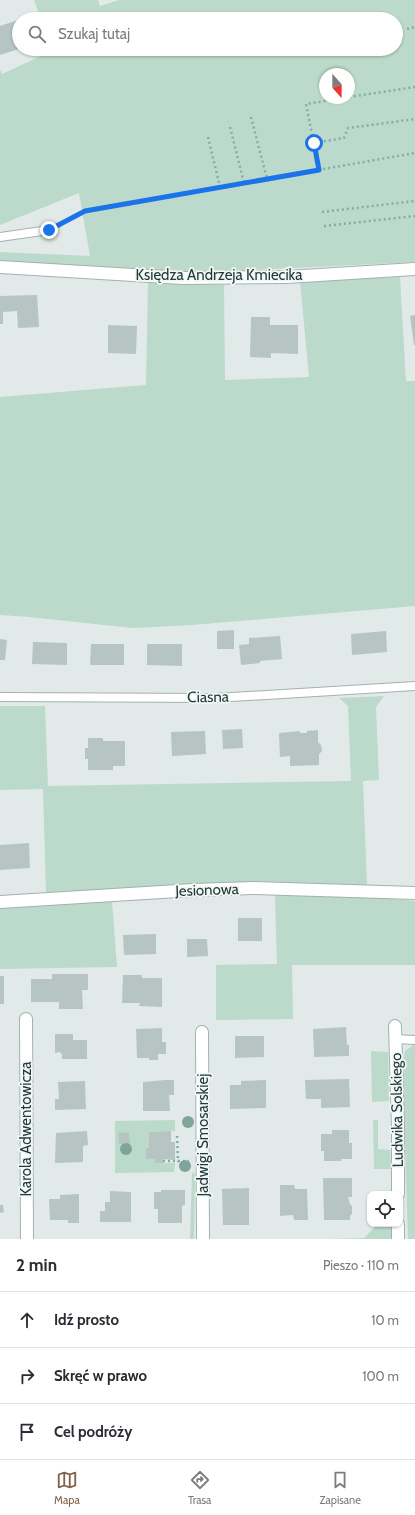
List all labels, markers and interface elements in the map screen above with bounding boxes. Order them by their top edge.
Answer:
search box [12,12,403,56]
icon: search [26,23,48,45]
text: Szukaj tutaj [58,25,130,43]
north arrow [319,68,355,104]
route start [305,134,323,152]
route end [40,221,58,239]
street label: Księdza Andrzeja Kmiecika [136,266,303,284]
street label: Ciasna [187,688,230,706]
street label: Jesionowa [174,880,240,900]
street label: Ludwika Solskiego [387,1052,407,1168]
street label: Karola Adwentowicza [17,1061,35,1197]
street label: Jadwigi Smosarskiej [194,1074,212,1197]
map controls [367,1191,403,1227]
button: locate [367,1191,403,1227]
text: 2 min [16,1255,57,1275]
text: Pieszo · 110 m [323,1257,399,1273]
icon: ahead [16,1309,38,1331]
text: Idź prosto [54,1311,119,1329]
text: 10 m [371,1312,399,1328]
icon: right [16,1365,38,1387]
text: Skręć w prawo [54,1367,147,1385]
text: 100 m [362,1368,399,1384]
icon: arrive [16,1421,38,1443]
text: Cel podróży [54,1423,132,1441]
tab: Mapa [54,1469,80,1507]
tab: Trasa [188,1469,211,1507]
tab: Zapisane [320,1469,361,1507]

